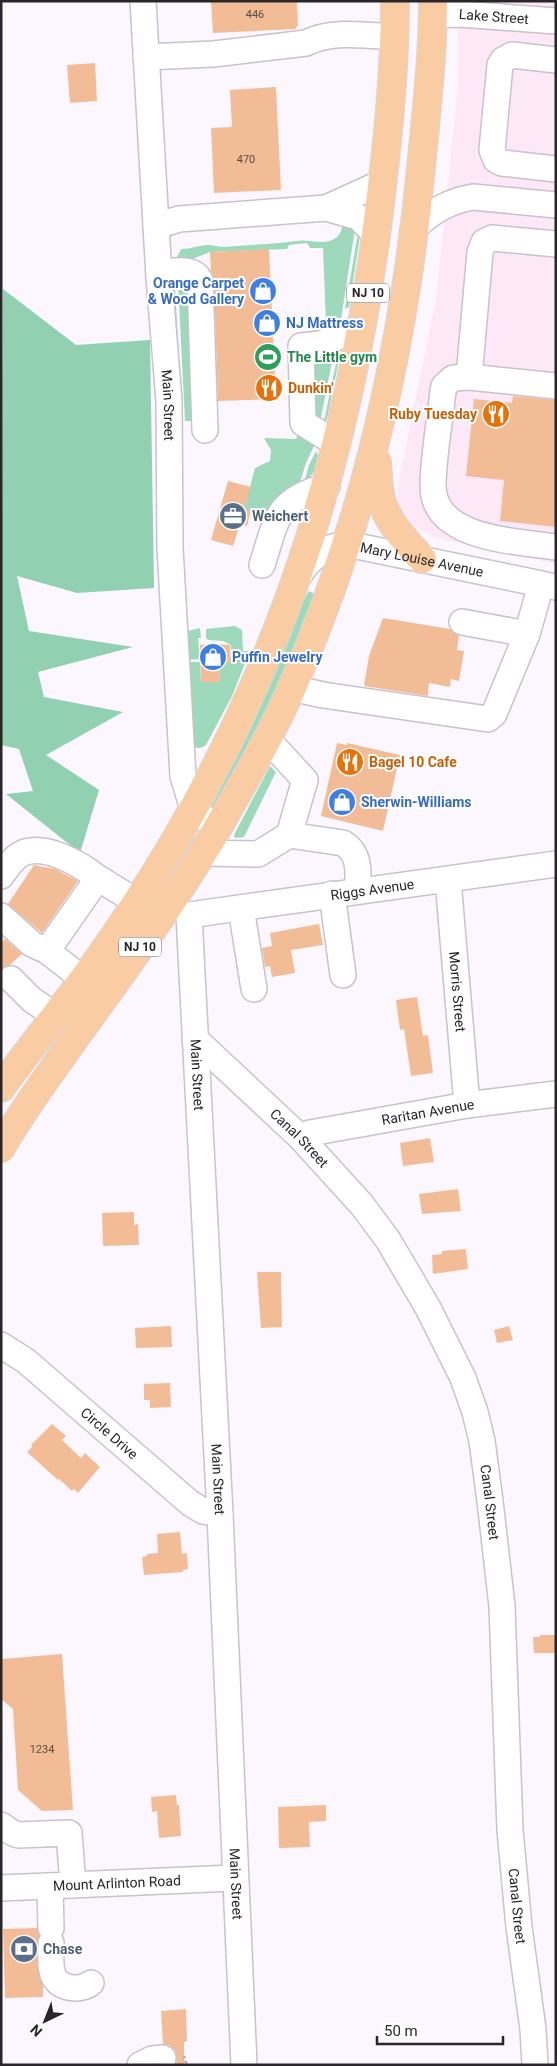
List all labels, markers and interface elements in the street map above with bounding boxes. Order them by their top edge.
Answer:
street label: Lake Street [458,6,530,27]
house number: 446 [246,8,264,21]
house number: 470 [237,153,255,166]
place label: Orange Carpet & Wood Gallery [148,275,245,307]
shop icon: Orange Carpet & Wood Gallery [248,276,278,306]
road number: NJ 10 [347,284,389,302]
shop icon: NJ Mattress [252,308,282,338]
place label: NJ Mattress [286,315,363,331]
sports icon: The Little gym [253,342,283,372]
place label: The Little gym [287,349,377,365]
street label: Main Street [158,369,177,441]
restaurant icon: Dunkin' [254,373,284,403]
place label: Dunkin' [288,380,333,396]
restaurant icon: Ruby Tuesday [481,399,511,429]
place label: Ruby Tuesday [389,406,478,422]
office icon: Weichert [218,501,248,531]
place label: Weichert [252,508,308,524]
street label: Mary Louise Avenue [359,539,485,580]
shop icon: Puffin Jewelry [198,642,228,672]
place label: Puffin Jewelry [232,649,323,665]
restaurant icon: Bagel 10 Cafe [335,747,365,777]
place label: Bagel 10 Cafe [369,754,457,770]
shop icon: Sherwin-Williams [327,787,357,817]
place label: Sherwin-Williams [361,794,472,810]
street label: Riggs Avenue [329,876,415,903]
road number: NJ 10 [119,938,161,956]
street label: Morris Street [446,951,469,1033]
street label: Main Street [187,1039,207,1111]
street label: Raritan Avenue [380,1096,475,1128]
street label: Canal Street [267,1106,332,1171]
street label: Circle Drive [78,1404,141,1462]
street label: Main Street [208,1443,228,1516]
street label: Canal Street [477,1463,502,1541]
house number: 1234 [30,1743,54,1756]
street label: Main Street [227,1848,246,1920]
street label: Canal Street [506,1867,529,1945]
street label: Mount Arlinton Road [53,1872,181,1894]
bank icon: Chase [9,1934,39,1964]
place label: Chase [43,1941,83,1957]
north arrow [20,1996,70,2046]
scale bar [377,2014,503,2046]
text: N [27,2021,45,2040]
text: 50 m [384,2022,418,2040]

